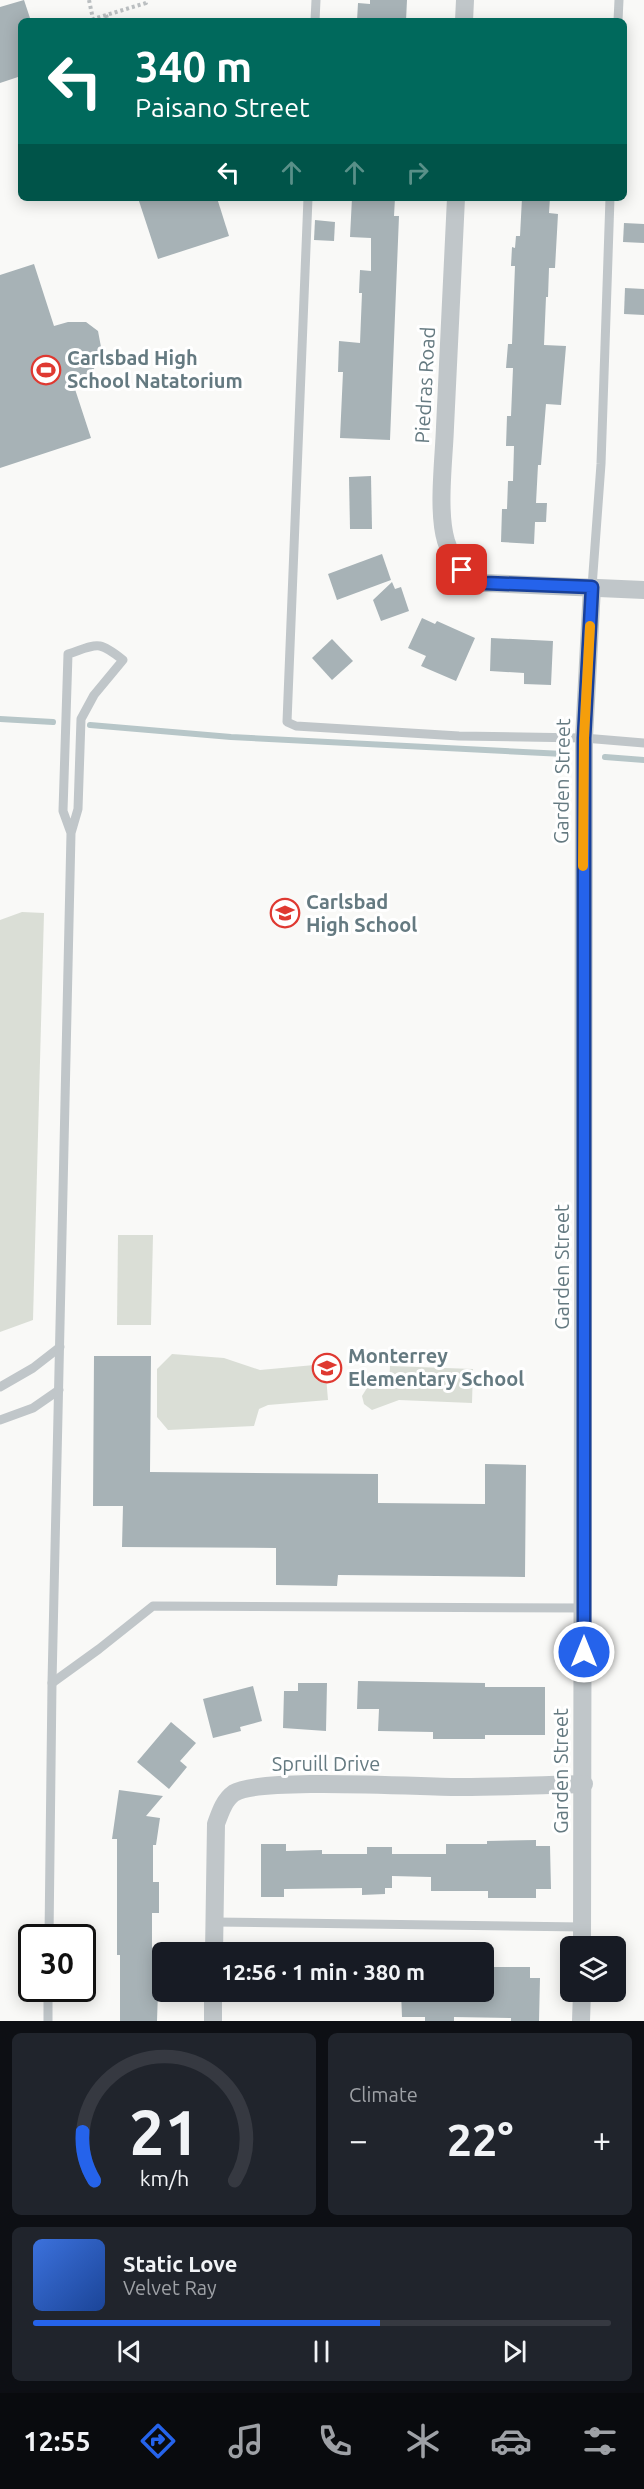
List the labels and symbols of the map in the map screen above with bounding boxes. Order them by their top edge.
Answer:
street label: Piedras Road [410,326,439,444]
place label: Carlsbad High School Natatorium [67,346,243,392]
sports icon: Carlsbad High School Natatorium [30,354,62,386]
pin [436,544,487,595]
street label: Garden Street [549,718,574,844]
place label: Carlsbad High School [306,890,417,936]
school or university icon: Carlsbad High School [269,897,301,929]
street label: Garden Street [550,1204,573,1330]
place label: Monterrey Elementary School [348,1344,524,1390]
school or university icon: Monterrey Elementary School [311,1352,343,1384]
position arrow [552,1620,616,1684]
street label: Garden Street [549,1708,572,1834]
street label: Spruill Drive [272,1752,380,1775]
speed limit sign: 30 [18,1924,96,2002]

